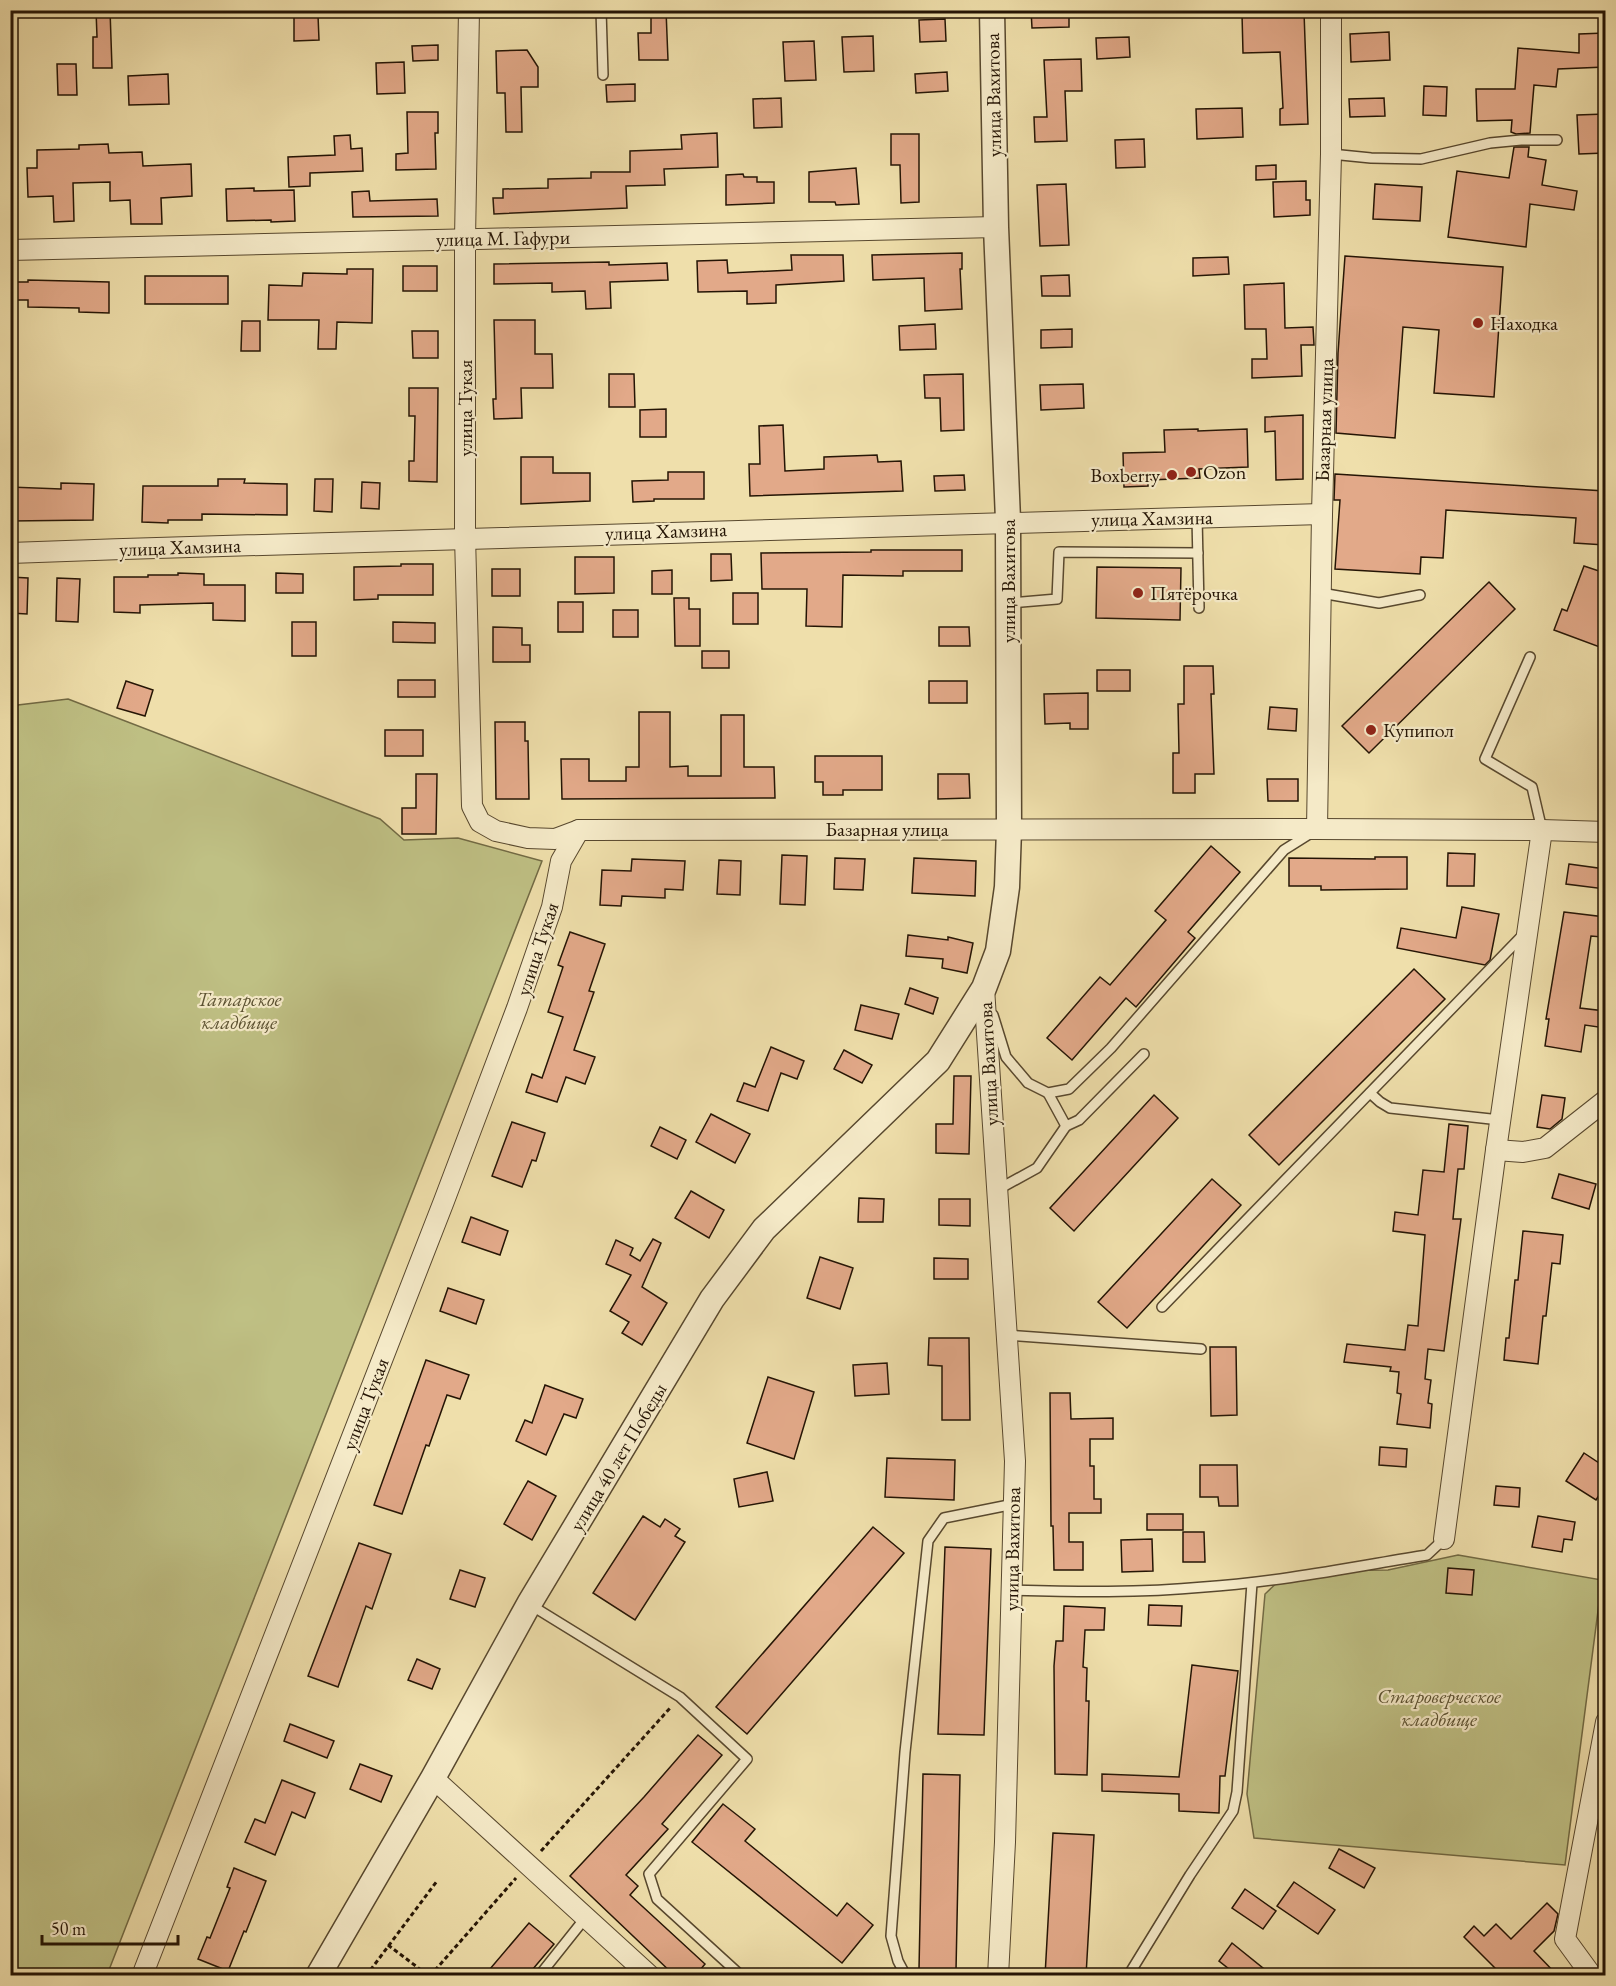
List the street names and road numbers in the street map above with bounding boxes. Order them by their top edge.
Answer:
street label: улица Вахитова [979,33,1007,157]
street label: улица М. Гафури [436,224,571,252]
street label: Базарная улица [1309,358,1339,482]
street label: улица Тукая [452,359,478,457]
street label: улица Хамзина [1091,504,1213,532]
street label: улица Хамзина [605,516,727,546]
street label: улица Вахитова [995,519,1021,643]
street label: улица Хамзина [119,532,241,562]
street label: Базарная улица [825,816,949,842]
street label: улица Тукая [510,899,564,999]
street label: улица Вахитова [972,1001,1004,1127]
street label: улица Тукая [335,1354,395,1454]
street label: улица 40 лет Победы [563,1378,673,1536]
street label: улица Вахитова [998,1487,1026,1611]

